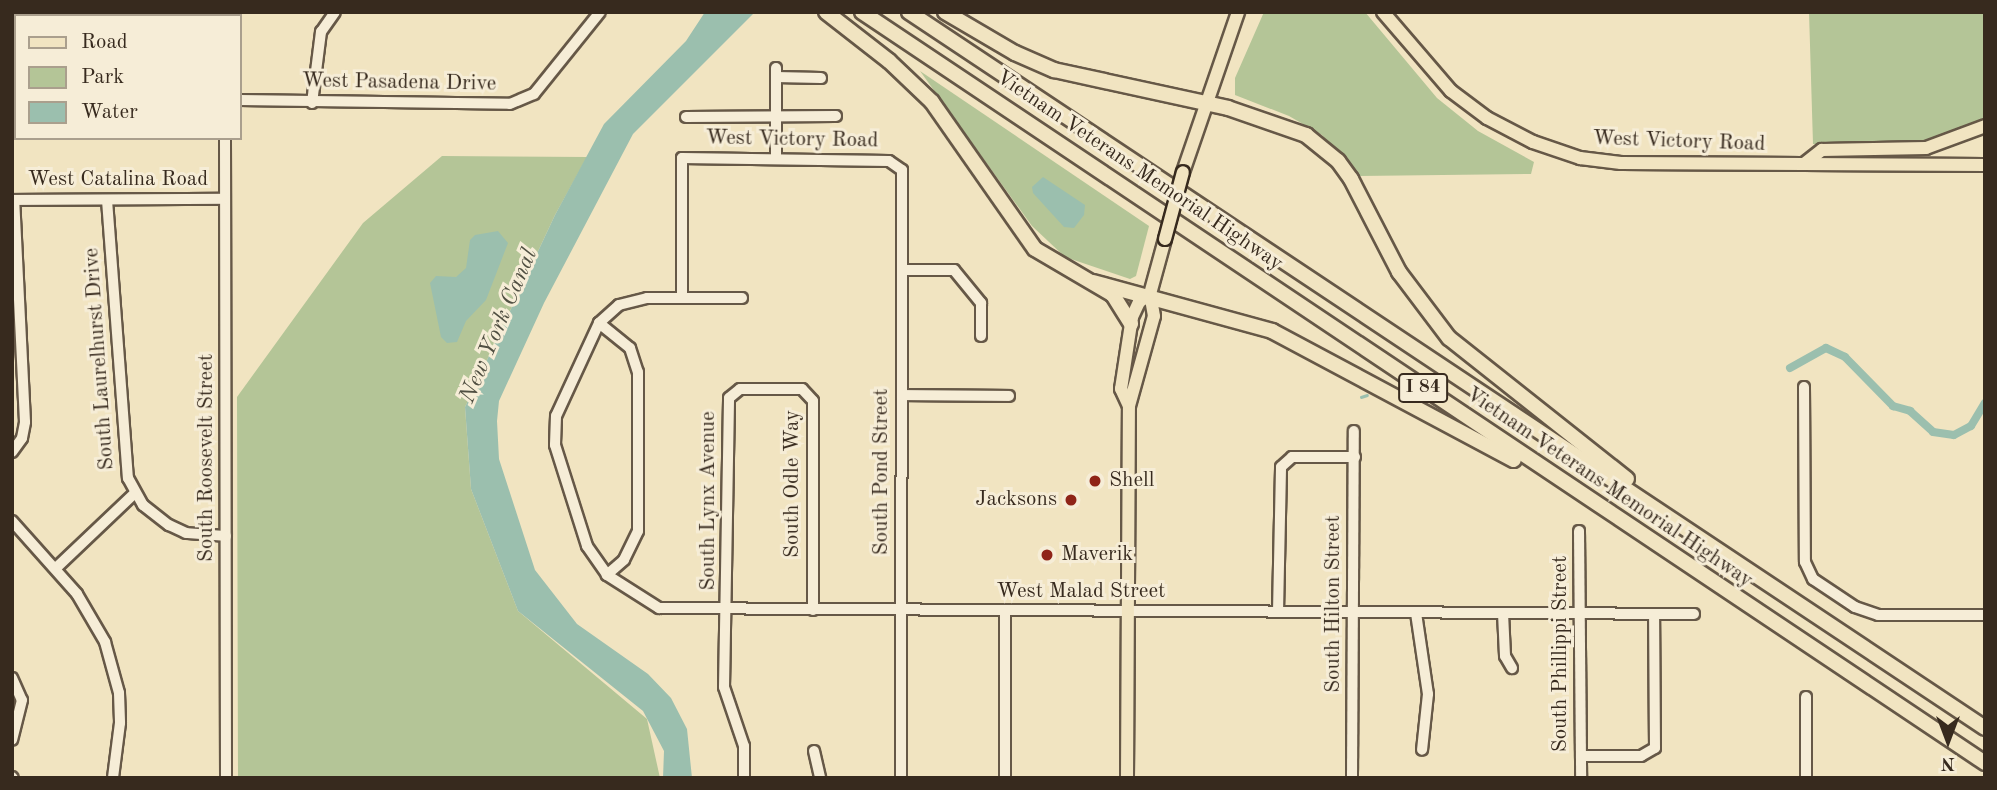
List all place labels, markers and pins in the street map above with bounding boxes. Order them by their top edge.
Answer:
place label: Shell [1109,468,1154,494]
marker: Shell [1087,473,1103,489]
place label: Jacksons [975,487,1057,513]
marker: Jacksons [1063,492,1079,508]
place label: Maverik [1061,542,1133,568]
marker: Maverik [1039,547,1055,563]

